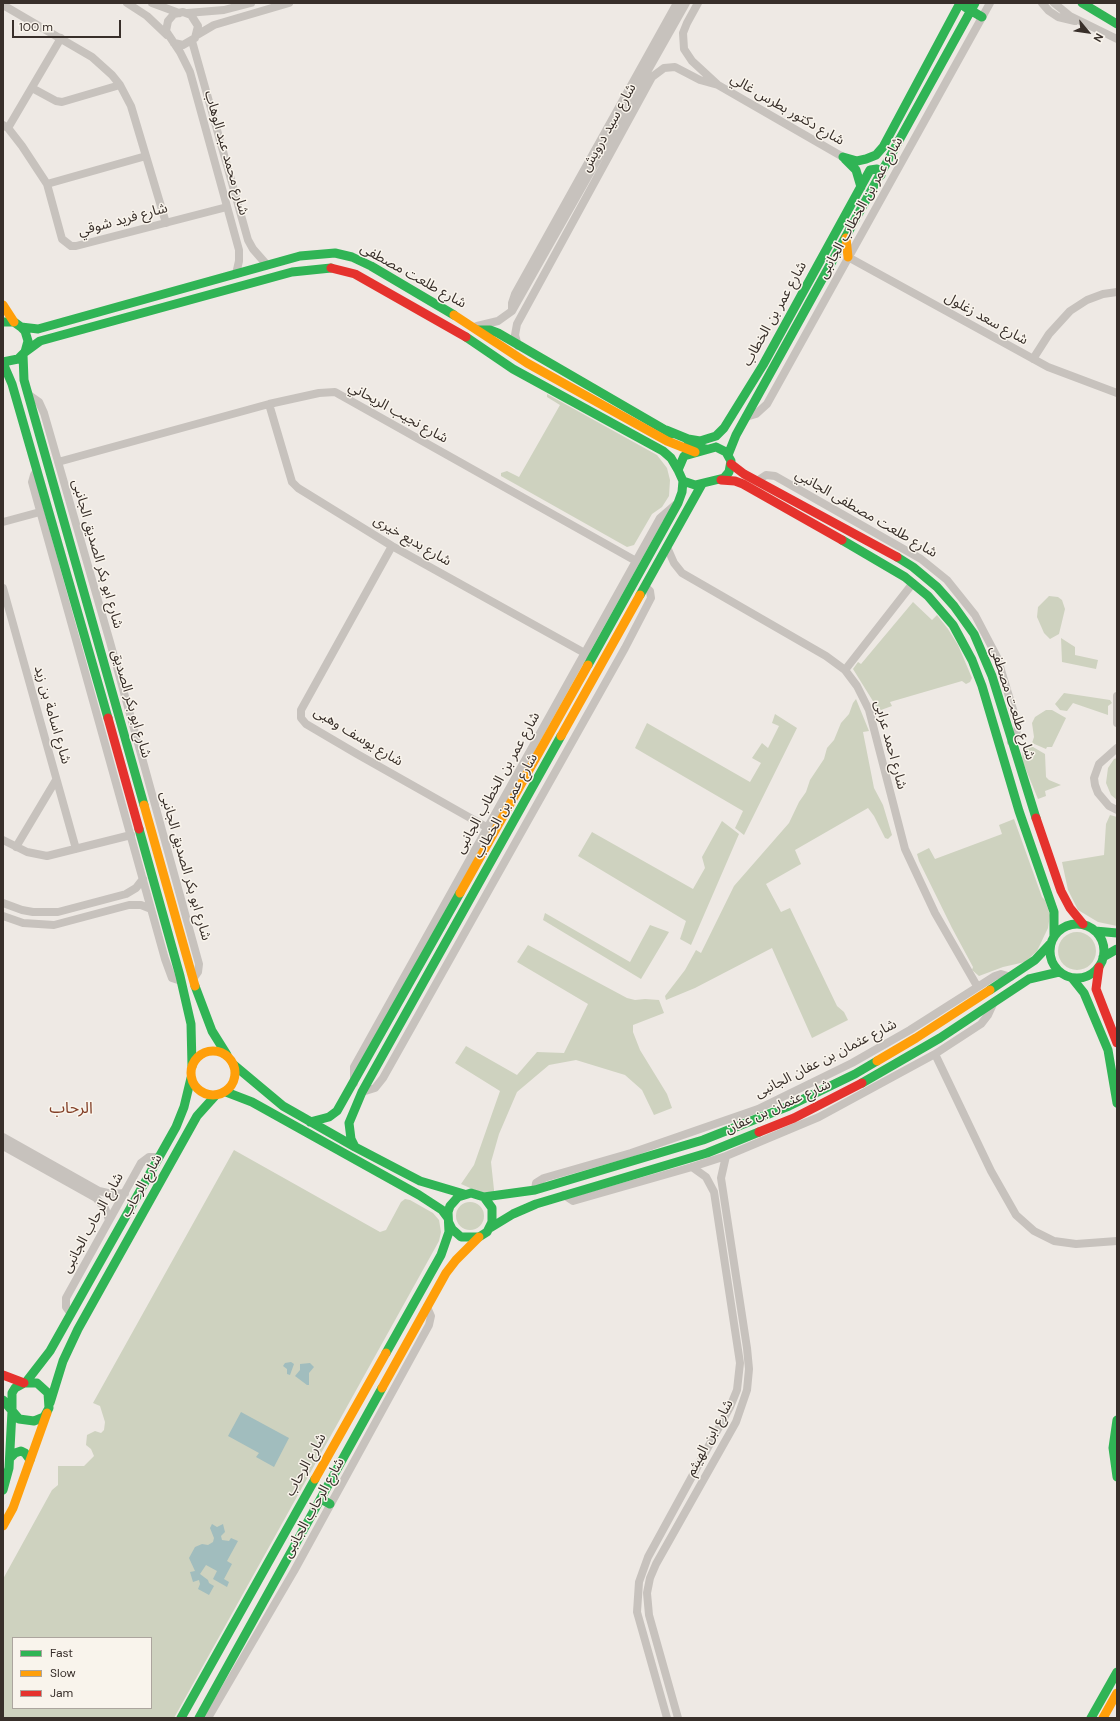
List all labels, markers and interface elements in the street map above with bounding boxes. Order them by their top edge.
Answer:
scale bar [14,12,123,38]
north arrow [1068,12,1108,52]
text: 100 m [19,19,53,35]
text: N [1090,31,1107,45]
street label: شارع دكتور بطرس غالي [727,71,847,149]
street label: شارع سيد درويش [578,81,640,175]
street label: شارع محمد عبد الوهاب [200,89,252,217]
street label: شارع عمر بن الخطاب الجانبى [815,134,907,282]
street label: شارع فريد شوقي [76,200,170,240]
street label: شارع طلعت مصطفى [357,240,469,312]
street label: شارع عمر بن الخطاب [739,259,811,369]
street label: شارع سعد زغلول [941,289,1031,349]
street label: شارع نجيب الريحاني [345,379,451,447]
street label: شارع طلعت مصطفى الجانبي [792,466,940,562]
street label: شارع ابو بكر الصديق الجانبى [68,477,126,631]
street label: شارع بديع خيرى [370,512,454,570]
street label: شارع طلعت مصطفى [986,644,1038,762]
street label: شارع ابو بكر الصديق [108,648,154,760]
street label: شارع اسامة بن زيد [30,664,74,766]
street label: شارع احمد عرابى [870,699,910,791]
street label: شارع يوسف وهبى [310,704,406,770]
street label: شارع عمر بن الخطاب الجانبى [452,709,544,857]
street label: شارع عمر بن الخطاب [470,751,542,861]
street label: شارع ابو بكر الصديق الجانبى [156,789,214,943]
street label: شارع عثمان بن عفان الجانبى [752,1016,900,1102]
street label: شارع عثمان بن عفان [722,1076,834,1138]
district label: الرحاب [49,1099,93,1119]
street label: شارع الرحاب [118,1152,166,1220]
street label: شارع الرحاب الجانبى [59,1170,127,1276]
street label: شارع ابن الهيثم [683,1397,737,1479]
street label: شارع الرحاب [282,1431,330,1499]
street label: شارع الرحاب الجانبى [280,1455,348,1561]
legend [12,1637,152,1709]
text: Fast [50,1645,73,1661]
text: Slow [50,1665,76,1681]
text: Jam [50,1685,73,1701]

